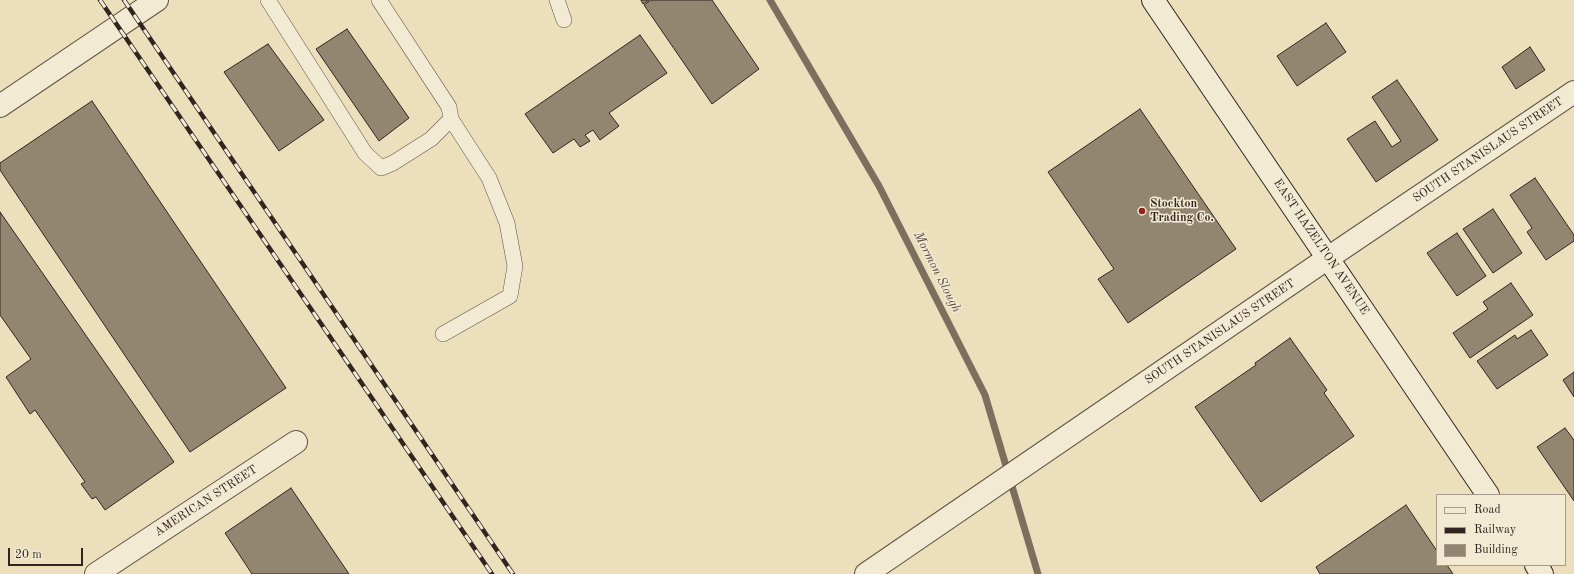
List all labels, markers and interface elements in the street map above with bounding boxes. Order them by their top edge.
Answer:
street label: SOUTH STANISLAUS STREET [1410,94,1566,206]
street label: EAST HAZELTON AVENUE [1270,176,1372,318]
place label: Stockton Trading Co. [1150,197,1214,225]
marker: Stockton Trading Co. [1137,206,1147,216]
water label: Mormon Slough [910,229,964,315]
street label: SOUTH STANISLAUS STREET [1142,276,1298,388]
street label: AMERICAN STREET [152,462,260,540]
legend [1436,494,1566,566]
text: Road [1474,504,1501,516]
text: Railway [1474,524,1516,536]
scale bar [10,540,85,566]
text: Building [1474,544,1518,556]
text: 20 m [15,549,42,561]

